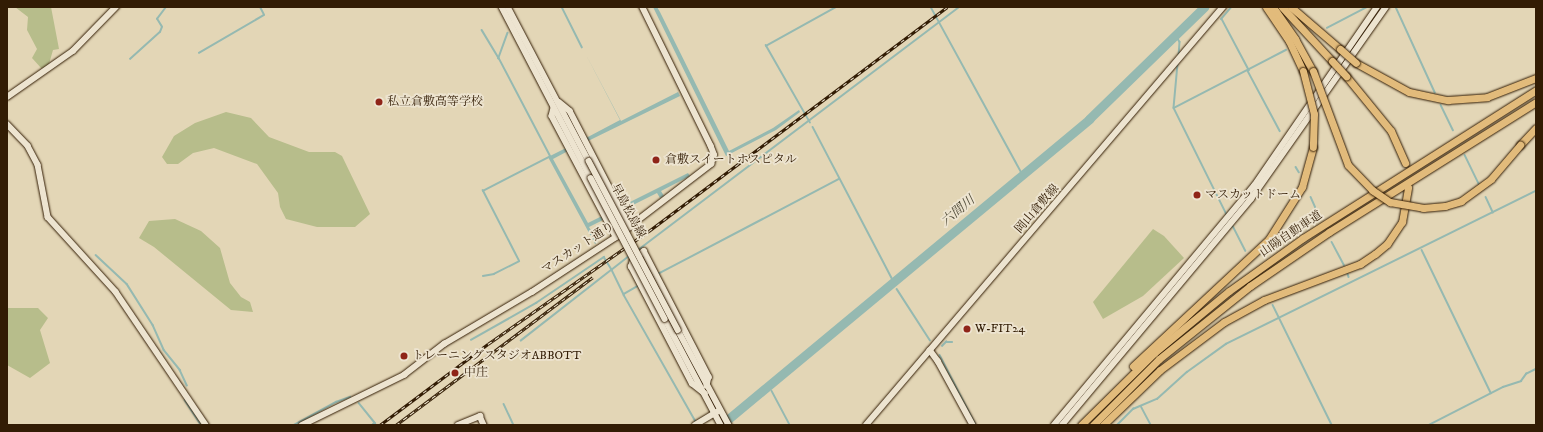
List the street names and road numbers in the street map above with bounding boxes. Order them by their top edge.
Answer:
street label: 早島松島線 [608,181,648,241]
street label: 岡山倉敷線 [1012,182,1062,236]
street label: 山陽自動車道 [1257,208,1325,260]
street label: マスカット通り [539,219,617,277]

